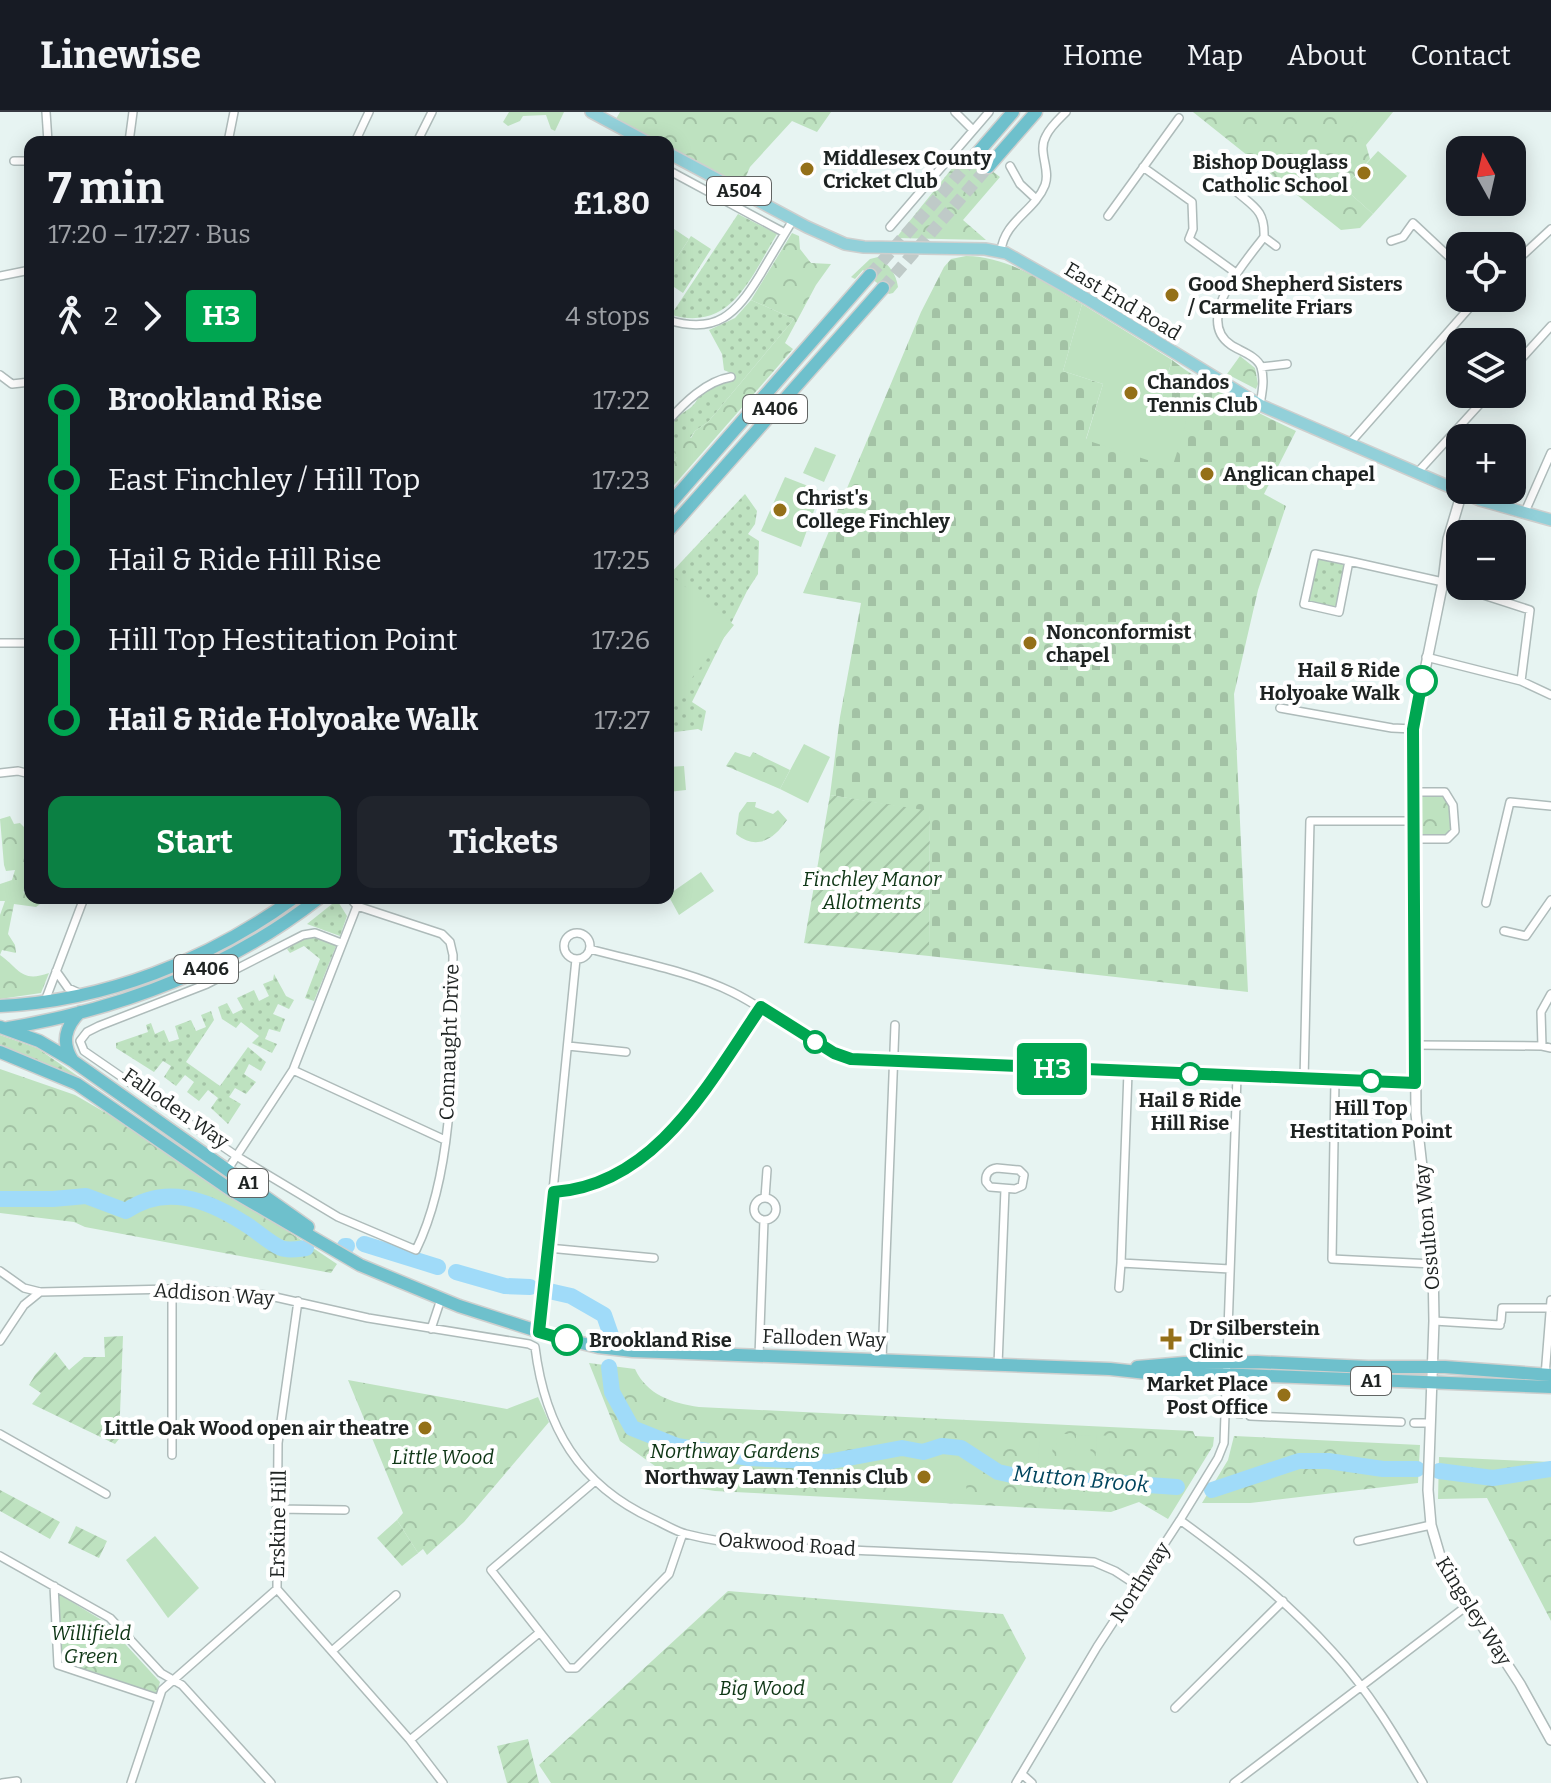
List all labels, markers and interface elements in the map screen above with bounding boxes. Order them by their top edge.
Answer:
text: Linewise [40,32,201,78]
text: Home [1063,39,1143,72]
text: Map [1187,39,1243,72]
text: About [1287,39,1367,72]
text: Contact [1411,39,1511,72]
north arrow [1446,136,1526,216]
map controls [1446,136,1526,600]
place label: Middlesex County Cricket Club [823,146,993,193]
place label: Bishop Douglass Catholic School [1192,150,1348,197]
marker: Middlesex County Cricket Club [798,160,816,178]
text: 7 min [48,162,164,215]
marker: Bishop Douglass Catholic School [1355,164,1373,182]
road number: A504 [707,177,771,205]
text: £1.80 [573,186,650,222]
text: 17:20 – 17:27 · Bus [48,219,251,250]
button: locate [1446,232,1526,312]
street label: East End Road [1060,257,1186,345]
place label: Good Shepherd Sisters / Carmelite Friars [1187,272,1403,319]
marker: Good Shepherd Sisters / Carmelite Friars [1163,286,1181,304]
icon: walk [48,294,92,338]
icon: forward [130,294,174,338]
text: H3 [202,299,240,332]
text: 2 [104,301,118,332]
text: 4 stops [565,301,650,332]
button: layers [1446,328,1526,408]
place label: Chandos Tennis Club [1147,370,1258,417]
text: Brookland Rise [108,382,322,418]
marker: Chandos Tennis Club [1122,384,1140,402]
text: 17:22 [593,385,650,416]
road number: A406 [743,395,807,423]
button: + [1446,424,1526,504]
text: East Finchley / Hill Top [108,462,421,498]
place label: Anglican chapel [1223,462,1375,486]
text: 17:23 [592,465,650,496]
marker: Anglican chapel [1198,465,1216,483]
place label: Christ's College Finchley [796,486,951,533]
marker: Christ's College Finchley [771,501,789,519]
button: − [1446,520,1526,600]
text: Hail & Ride Hill Rise [108,542,382,578]
text: 17:25 [593,545,650,576]
place label: Nonconformist chapel [1046,620,1191,667]
text: Hill Top Hestitation Point [108,622,458,658]
text: 17:26 [592,625,650,656]
marker: Nonconformist chapel [1021,634,1039,652]
place label: Hail & Ride Holyoake Walk [1259,658,1400,705]
marker: Hail & Ride Holyoake Walk [1407,666,1437,696]
text: Hail & Ride Holyoake Walk [108,702,478,738]
text: 17:27 [594,705,650,736]
button: Start [48,796,341,888]
button: Tickets [357,796,650,888]
park label: Finchley Manor Allotments [803,867,942,914]
road number: A406 [174,955,238,983]
street label: Connaught Drive [434,963,464,1121]
unlabelled marker [804,1031,826,1053]
line badge: H3 [1016,1043,1088,1095]
text: H3 [1033,1052,1071,1085]
street label: Falloden Way [118,1063,234,1154]
marker: Hail & Ride Hill Rise [1179,1063,1201,1085]
marker: Hill Top Hestitation Point [1360,1070,1382,1092]
place label: Hail & Ride Hill Rise [1139,1088,1241,1135]
place label: Hill Top Hestitation Point [1290,1096,1452,1143]
street label: Ossulton Way [1409,1162,1444,1291]
road number: A1 [228,1169,268,1197]
street label: Addison Way [153,1278,276,1310]
place label: Dr Silberstein Clinic [1189,1316,1320,1363]
street label: Falloden Way [762,1324,887,1352]
marker: Brookland Rise [552,1325,582,1355]
place label: Brookland Rise [589,1328,732,1352]
marker: Dr Silberstein Clinic [1160,1328,1182,1350]
road number: A1 [1351,1367,1391,1395]
place label: Market Place Post Office [1146,1372,1268,1419]
marker: Market Place Post Office [1275,1386,1293,1404]
place label: Little Oak Wood open air theatre [104,1416,409,1440]
marker: Little Oak Wood open air theatre [416,1419,434,1437]
park label: Northway Gardens [650,1439,820,1463]
park label: Little Wood [392,1445,494,1469]
water label: Mutton Brook [1012,1460,1151,1498]
place label: Northway Lawn Tennis Club [645,1465,908,1489]
marker: Northway Lawn Tennis Club [915,1468,933,1486]
street label: Erskine Hill [265,1469,291,1578]
street label: Oakwood Road [717,1527,857,1561]
street label: Northway [1105,1537,1175,1627]
street label: Kingsley Way [1431,1552,1517,1670]
park label: Willifield Green [51,1621,132,1668]
park label: Big Wood [719,1676,805,1700]

